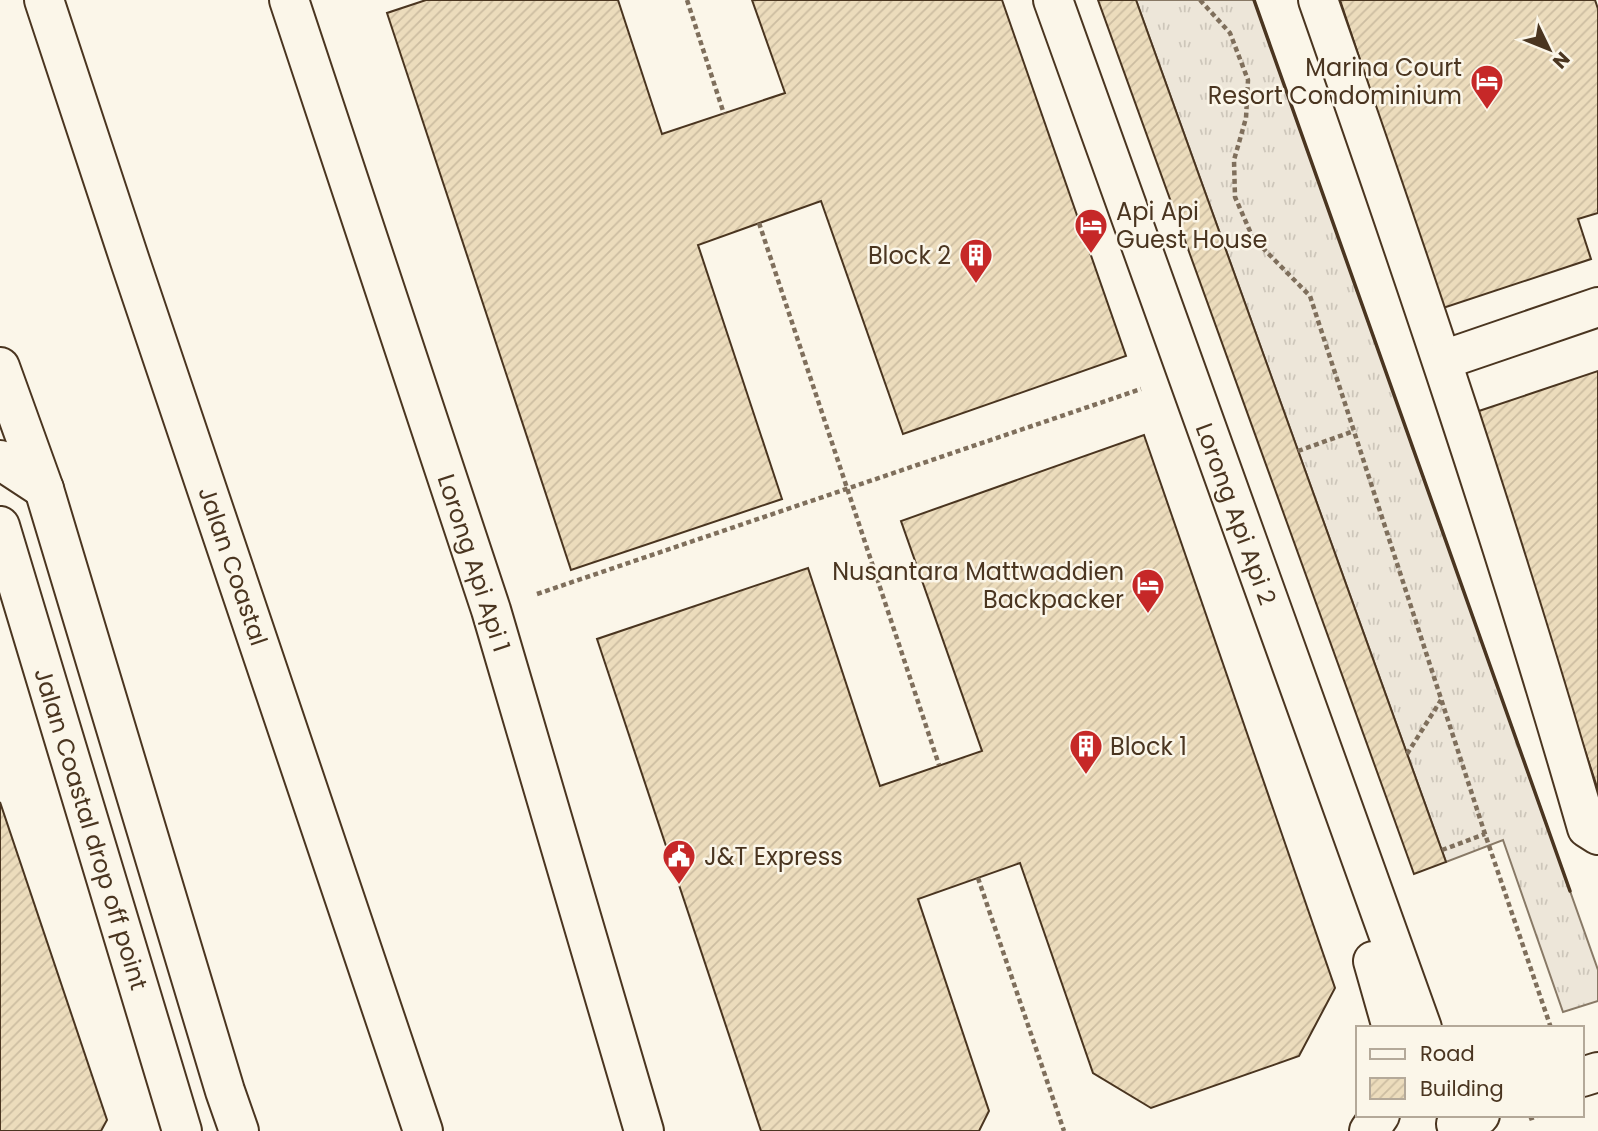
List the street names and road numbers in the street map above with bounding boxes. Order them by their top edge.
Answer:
street label: Lorong Api Api 2 [1188,418,1284,610]
street label: Lorong Api Api 1 [430,470,518,656]
street label: Jalan Coastal [190,482,276,650]
street label: Jalan Coastal drop off point [26,664,156,994]

